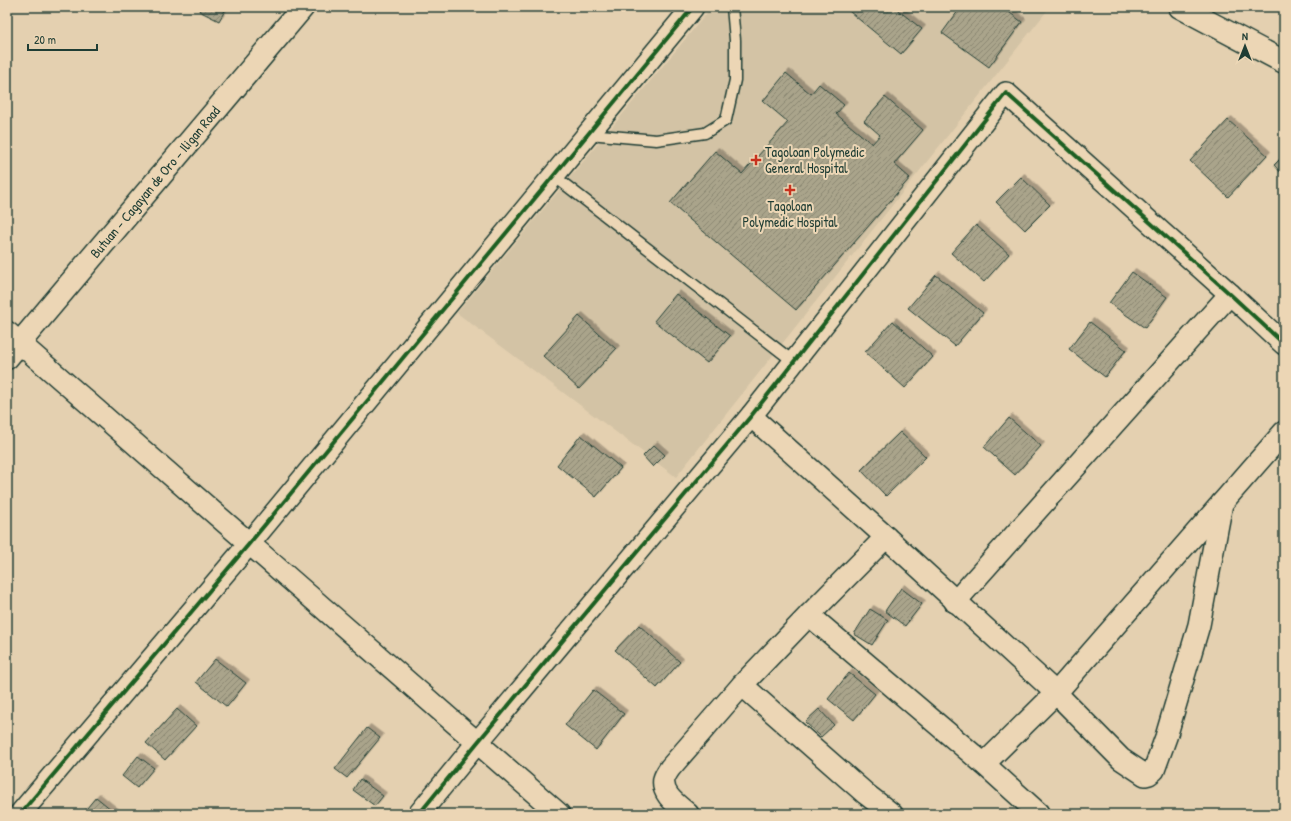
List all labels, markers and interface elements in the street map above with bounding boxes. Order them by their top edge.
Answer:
scale bar [28,26,97,52]
north arrow [1225,26,1265,66]
text: N [1242,29,1248,43]
text: 20 m [34,31,56,48]
street label: Butuan – Cagayan de Oro – Iligan Road [85,101,225,262]
place label: Tagoloan Polymedic General Hospital [765,142,865,178]
marker: Tagoloan Polymedic General Hospital [750,154,762,166]
marker: Tagoloan Polymedic Hospital [784,184,796,196]
place label: Tagoloan Polymedic Hospital [742,196,838,232]

